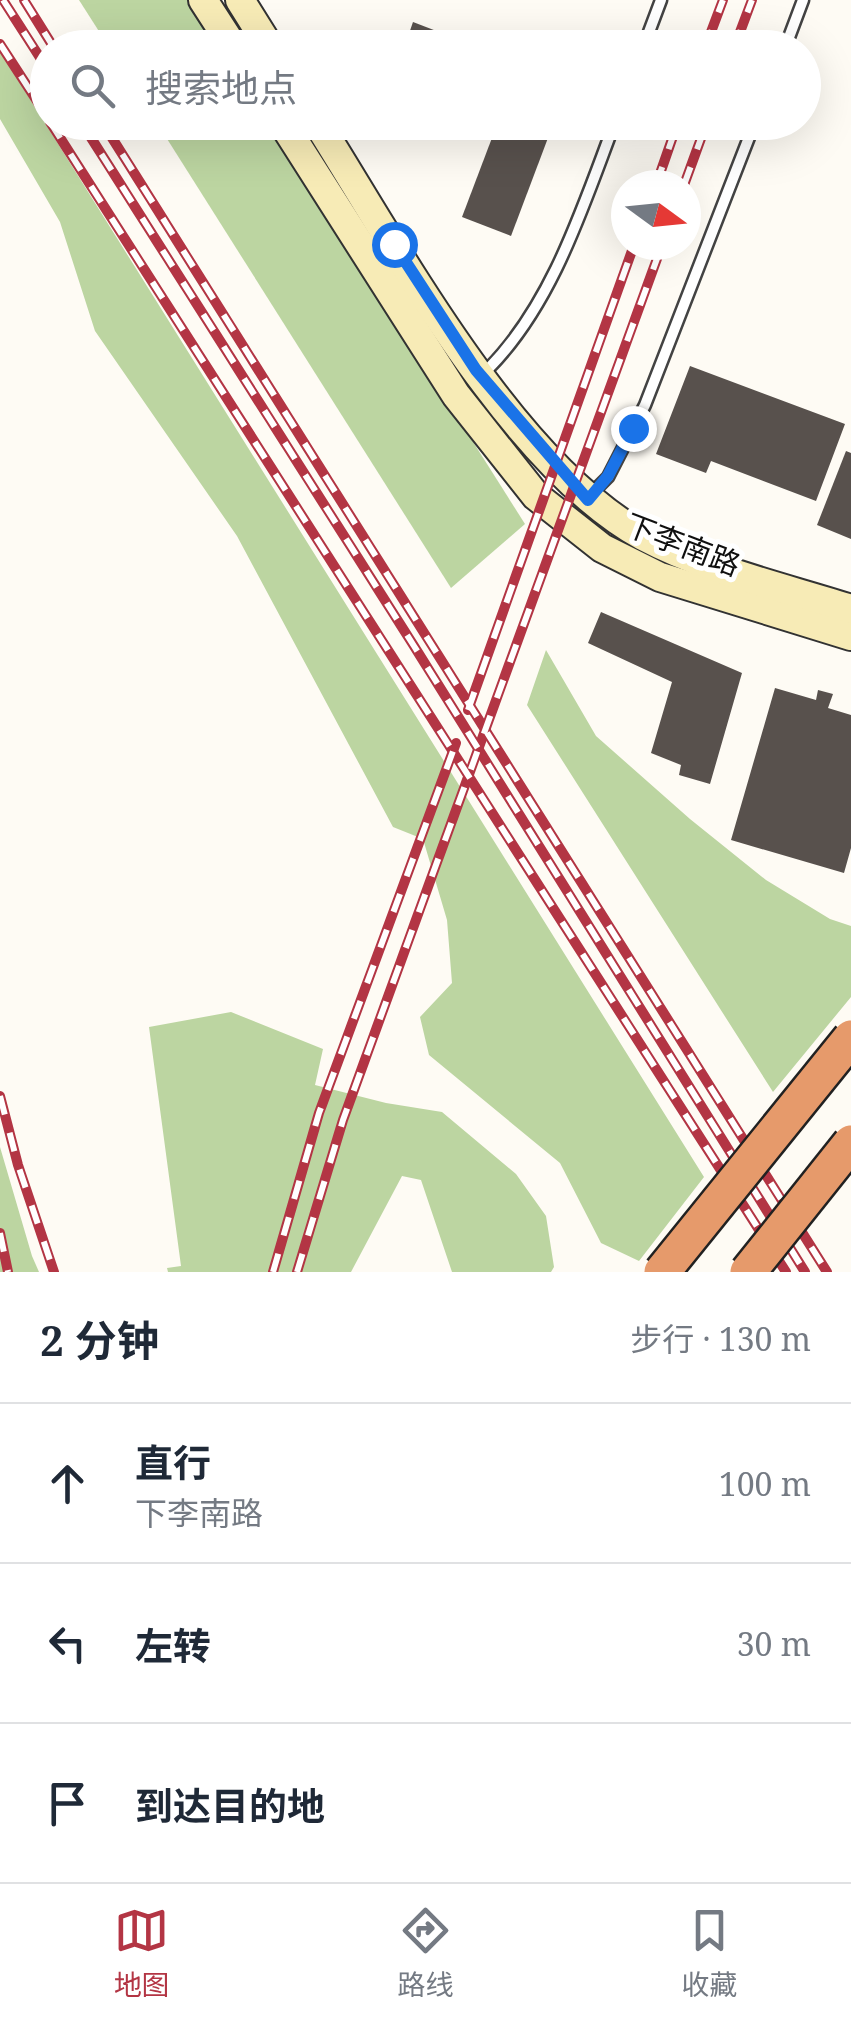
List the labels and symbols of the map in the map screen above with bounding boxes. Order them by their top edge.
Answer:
north arrow [611,170,701,260]
route start [372,222,418,268]
route end [611,406,657,452]
street label: 下李南路 [620,503,746,585]

